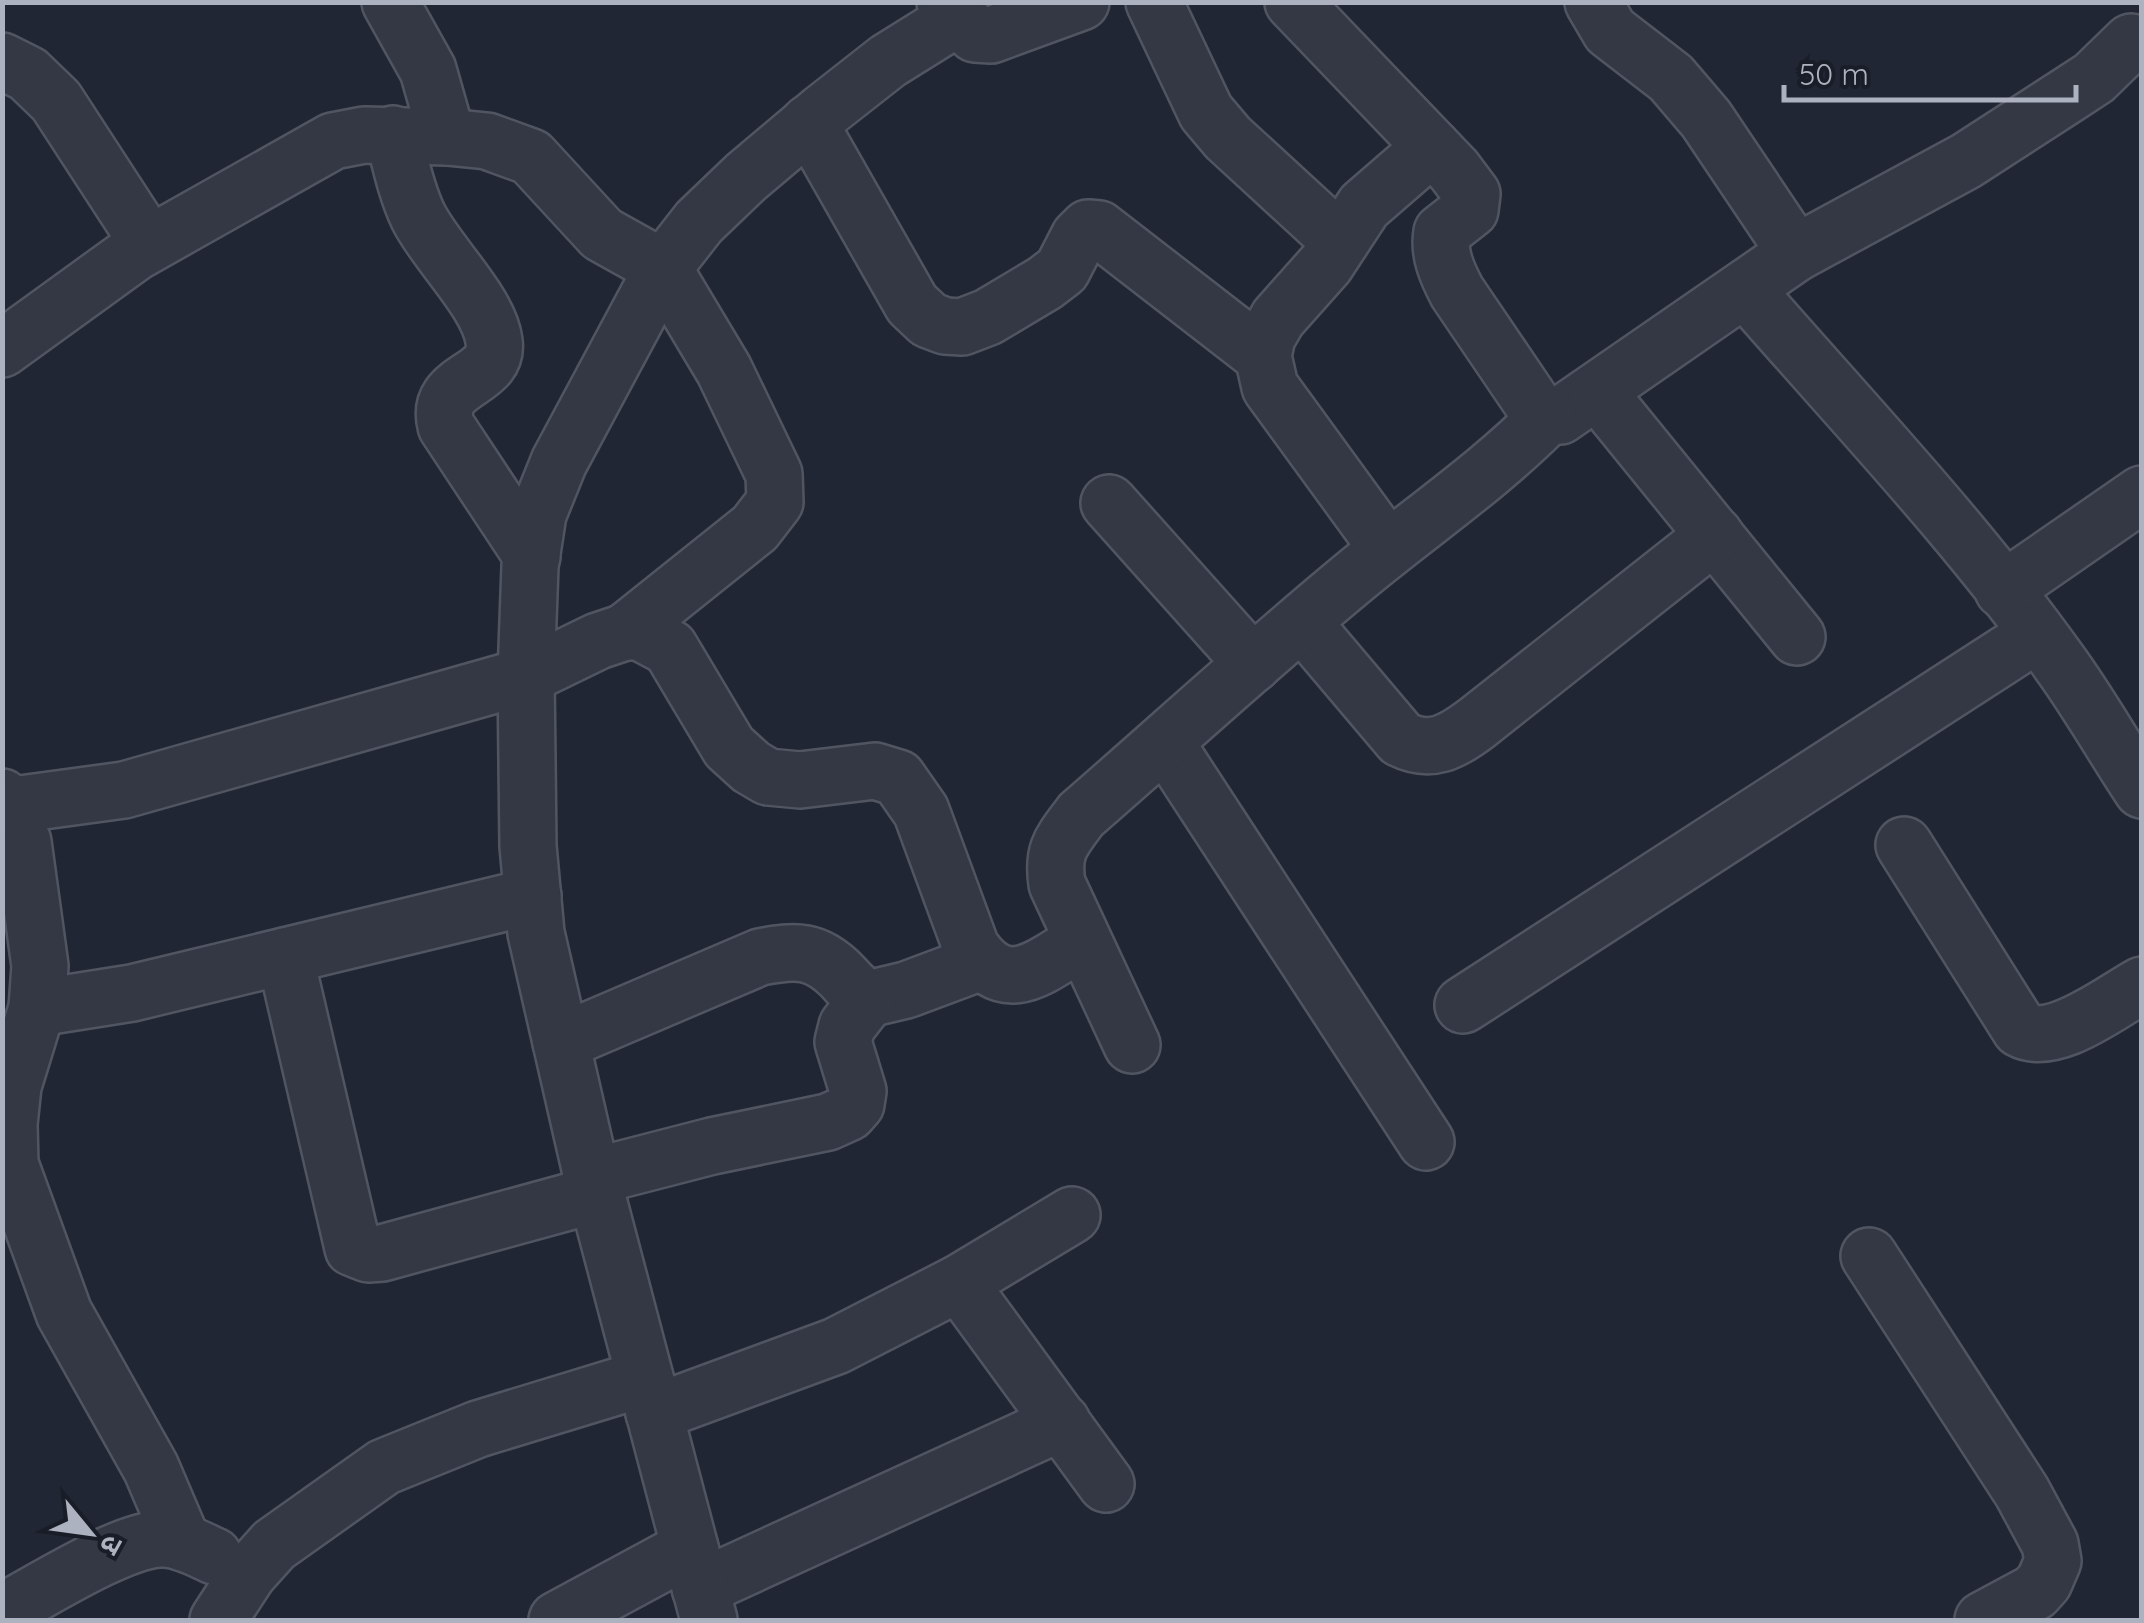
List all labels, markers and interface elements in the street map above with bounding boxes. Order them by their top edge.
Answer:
scale bar [1784,40,2076,102]
text: 50 m [1799,55,1869,93]
north arrow [40,1483,140,1583]
text: उ [93,1530,132,1562]

